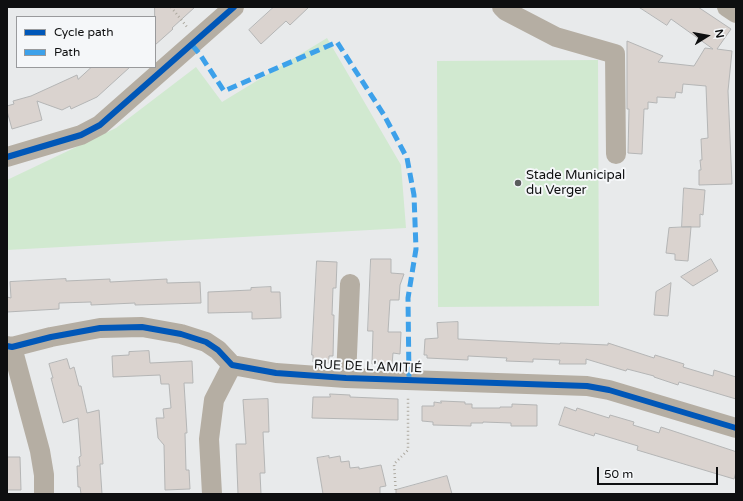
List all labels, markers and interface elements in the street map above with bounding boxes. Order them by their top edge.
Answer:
legend [16,16,156,68]
north arrow [687,16,727,56]
text: Cycle path [54,25,113,39]
text: N [712,28,726,39]
text: Path [54,45,80,59]
place label: Stade Municipal du Verger [526,168,625,199]
marker: Stade Municipal du Verger [513,178,523,188]
street label: RUE DE L'AMITIÉ [314,357,422,377]
scale bar [599,459,720,485]
text: 50 m [604,467,633,481]

